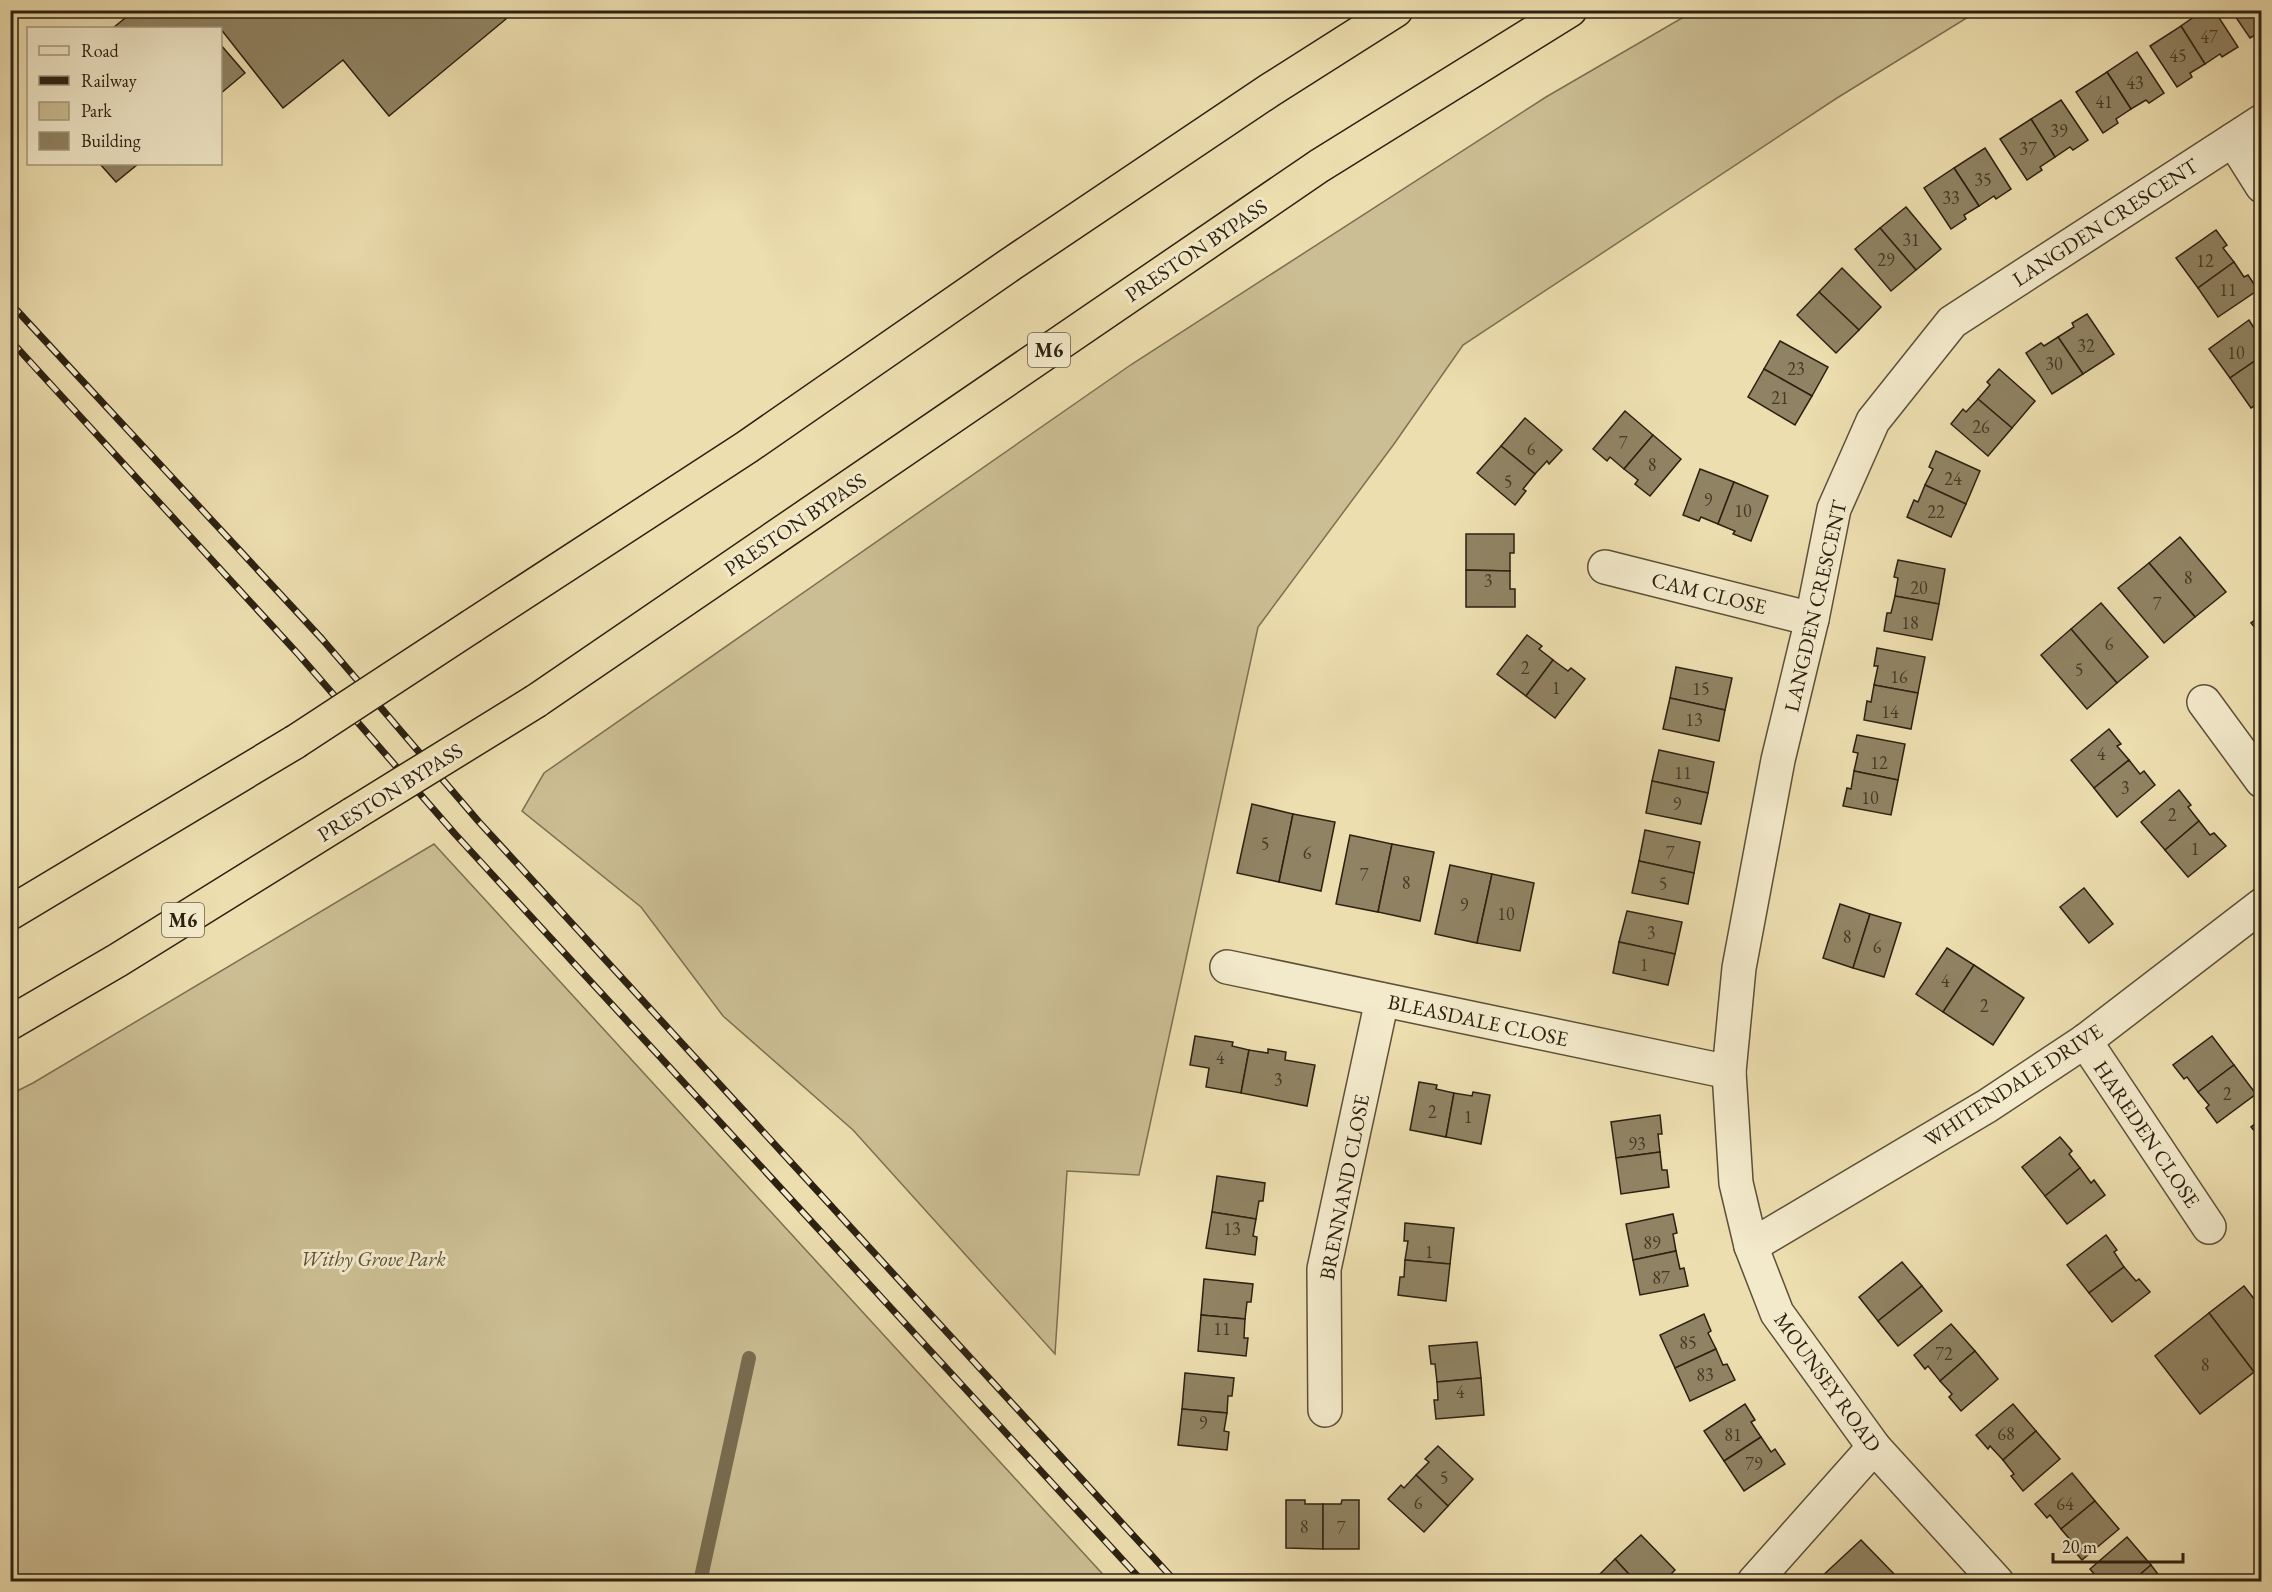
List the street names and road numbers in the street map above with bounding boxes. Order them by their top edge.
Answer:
street label: LANGDEN CRESCENT [2007,151,2204,292]
street label: PRESTON BYPASS [1119,192,1273,308]
road number: M6 [1028,333,1070,367]
street label: PRESTON BYPASS [718,466,872,582]
street label: LANGDEN CRESCENT [1778,497,1853,714]
street label: CAM CLOSE [1649,566,1769,620]
street label: PRESTON BYPASS [312,736,468,848]
road number: M6 [162,903,204,937]
street label: BLEASDALE CLOSE [1385,988,1571,1052]
street label: WHITENDALE DRIVE [1918,1017,2108,1153]
street label: HAREDEN CLOSE [2088,1055,2206,1213]
street label: BRENNAND CLOSE [1313,1092,1375,1282]
street label: MOUNSEY ROAD [1768,1307,1888,1457]

